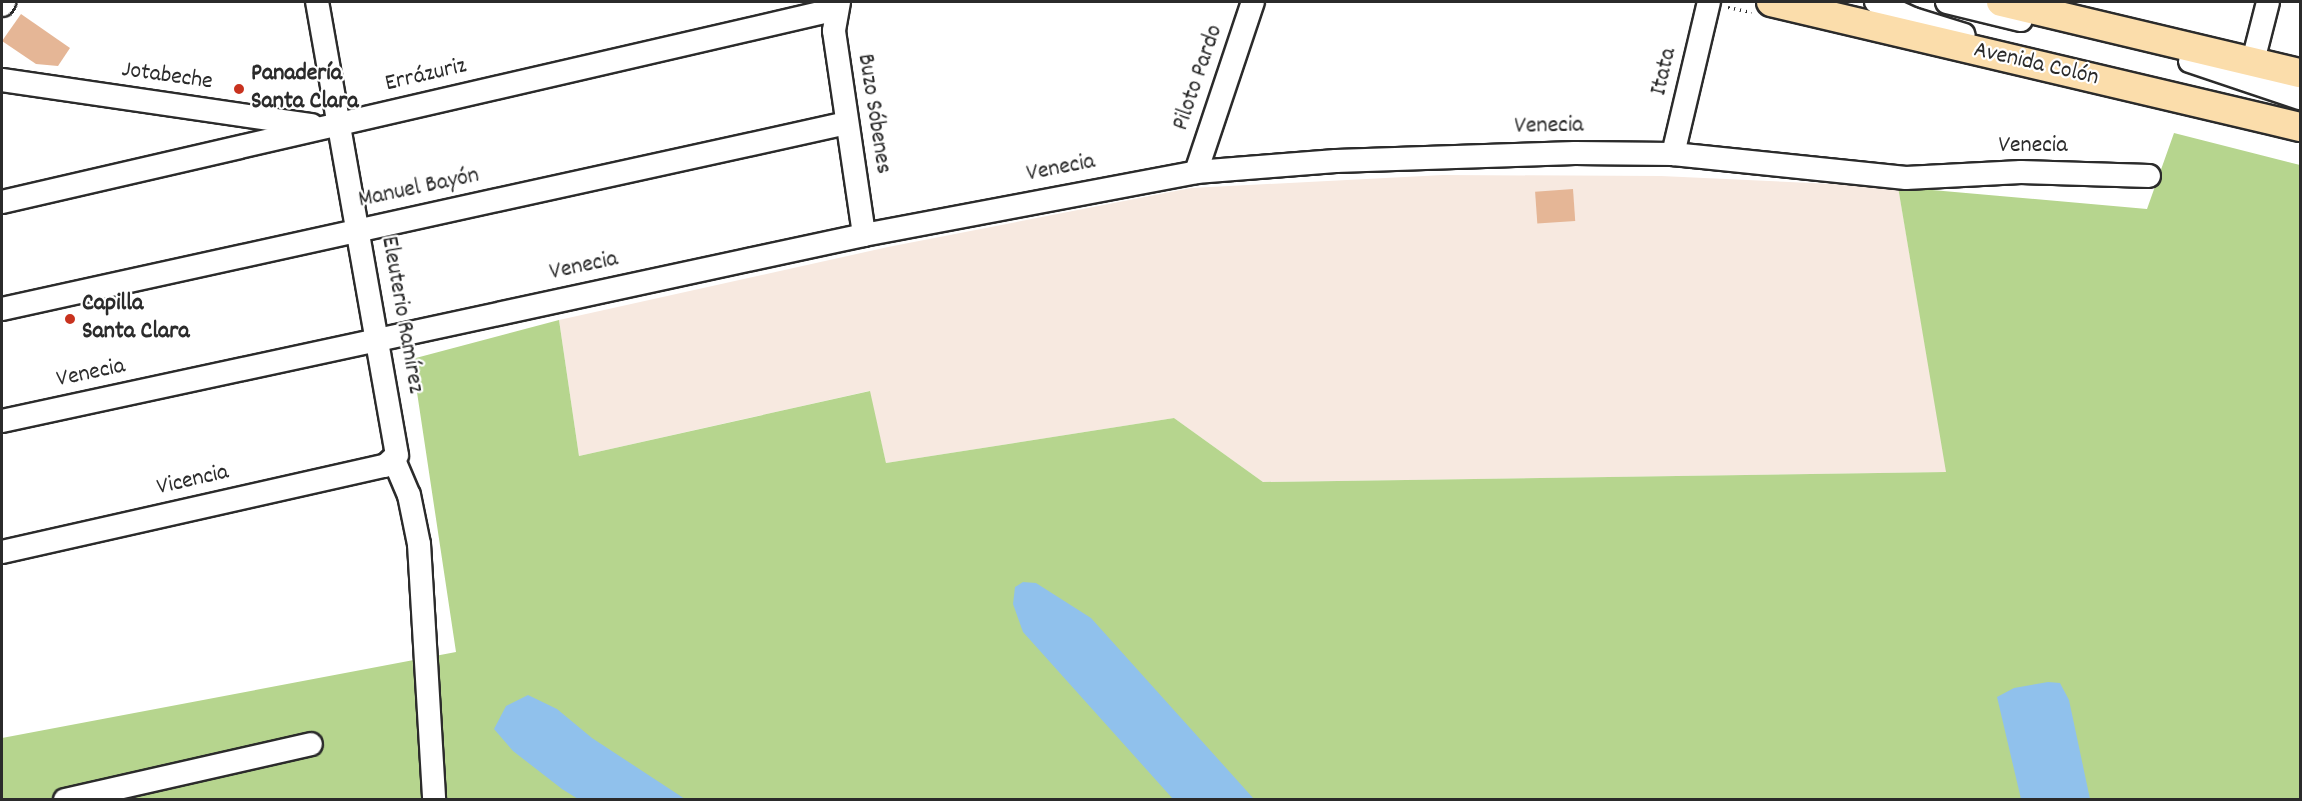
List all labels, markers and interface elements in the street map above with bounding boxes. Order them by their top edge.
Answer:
street label: Piloto Pardo [1168,21,1230,135]
street label: Avenida Colón [1971,37,2101,93]
street label: Itata [1646,46,1684,98]
street label: Buzo Sóbenes [849,52,897,176]
street label: Errázuriz [383,53,469,99]
street label: Jotabeche [120,56,214,98]
place label: Panadería Santa Clara [251,61,359,117]
marker: Panadería Santa Clara [232,82,246,96]
street label: Venecia [1514,112,1584,142]
street label: Venecia [1998,133,2068,161]
street label: Venecia [1024,148,1098,190]
street label: Manuel Bayón [356,162,482,216]
street label: Eleuterio Ramírez [373,234,429,396]
street label: Venecia [547,246,621,288]
place label: Capilla Santa Clara [82,291,190,347]
marker: Capilla Santa Clara [63,312,77,326]
street label: Venecia [54,353,128,395]
street label: Vicencia [154,459,232,503]

